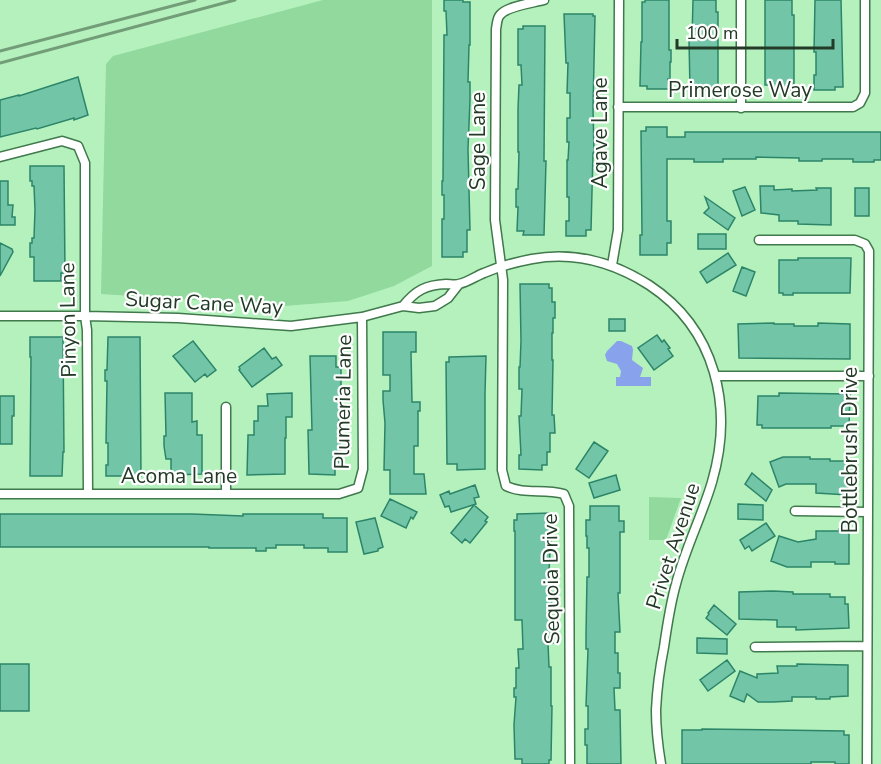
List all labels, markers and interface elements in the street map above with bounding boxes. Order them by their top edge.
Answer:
scale bar [677,12,833,50]
text: 100 m [686,21,738,45]
street label: Primerose Way [668,76,812,104]
street label: Agave Lane [586,77,614,189]
street label: Sage Lane [464,92,492,190]
street label: Pinyon Lane [53,262,83,378]
street label: Sugar Cane Way [124,285,284,321]
street label: Plumeria Lane [328,334,358,470]
street label: Bottlebrush Drive [836,367,864,533]
street label: Acoma Lane [121,462,237,490]
street label: Privet Avenue [639,479,707,613]
street label: Sequoia Drive [536,513,566,645]

